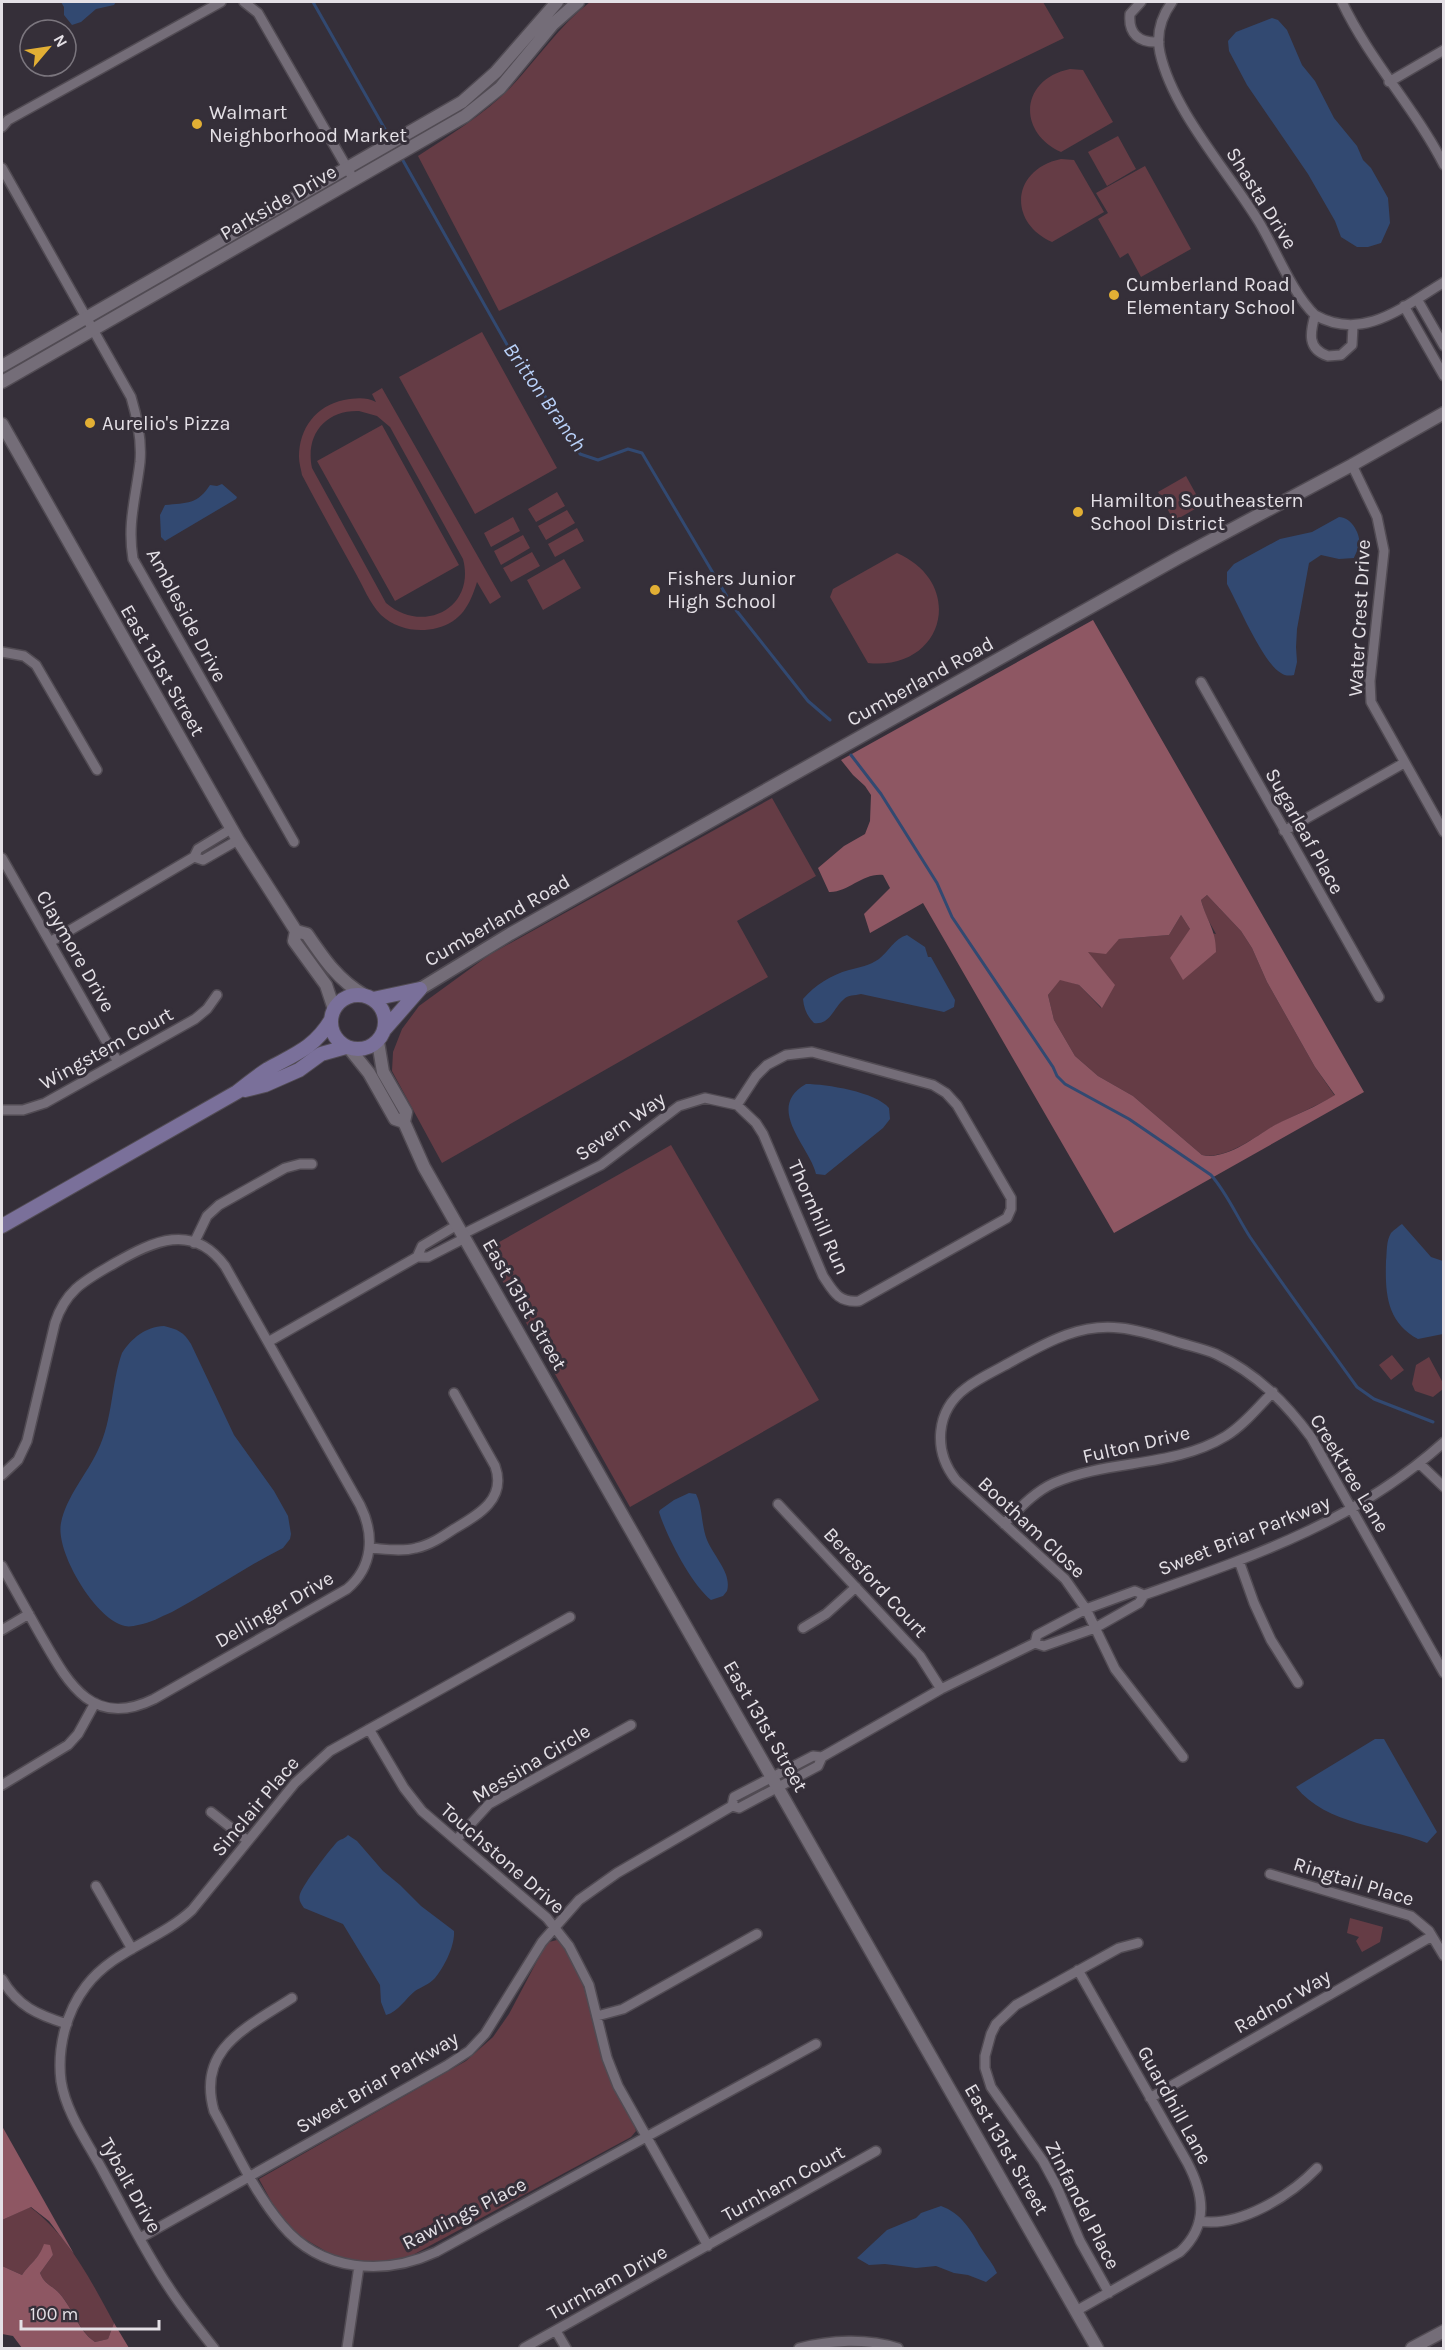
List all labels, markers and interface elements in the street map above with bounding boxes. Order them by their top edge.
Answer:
north arrow [18,18,78,78]
text: N [50,31,72,51]
place label: Walmart Neighborhood Market [209,101,408,147]
marker: Walmart Neighborhood Market [190,117,204,131]
street label: Shasta Drive [1221,143,1302,253]
street label: Parkside Drive [216,160,341,245]
place label: Cumberland Road Elementary School [1126,273,1296,319]
marker: Cumberland Road Elementary School [1107,288,1121,302]
water label: Britton Branch [499,338,591,456]
place label: Aurelio's Pizza [102,412,231,435]
marker: Aurelio's Pizza [83,416,97,430]
place label: Hamilton Southeastern School District [1090,489,1304,535]
marker: Hamilton Southeastern School District [1071,505,1085,519]
street label: Water Crest Drive [1344,539,1375,697]
street label: Ambleside Drive [142,545,231,686]
place label: Fishers Junior High School [667,567,796,613]
marker: Fishers Junior High School [648,583,662,597]
street label: East 131st Street [116,601,210,740]
street label: Cumberland Road [843,632,997,731]
street label: Sugarleaf Place [1260,764,1349,898]
street label: Cumberland Road [421,870,574,971]
street label: Claymore Drive [31,886,120,1016]
street label: Wingstem Court [36,1002,177,1095]
street label: Severn Way [571,1087,670,1166]
street label: Thornhill Run [783,1156,854,1278]
street label: East 131st Street [478,1235,572,1374]
street label: Creektree Lane [1305,1410,1394,1537]
street label: Fulton Drive [1080,1421,1192,1468]
street label: Bootham Close [973,1472,1090,1583]
street label: Sweet Briar Parkway [1155,1490,1334,1580]
street label: Beresford Court [819,1523,933,1642]
street label: Dellinger Drive [211,1566,338,1653]
street label: East 131st Street [719,1657,813,1796]
street label: Messina Circle [468,1719,594,1808]
street label: Sinclair Place [207,1752,304,1861]
street label: Touchstone Drive [436,1798,569,1918]
street label: Ringtail Place [1291,1852,1417,1911]
street label: Radnor Way [1230,1965,1335,2038]
street label: Sweet Briar Parkway [292,2027,462,2138]
street label: Guardhill Lane [1133,2042,1217,2168]
street label: East 131st Street [960,2080,1054,2219]
street label: Tybalt Drive [95,2134,166,2237]
street label: Zinfandel Place [1040,2137,1125,2273]
street label: Turnham Court [718,2140,849,2227]
street label: Rawlings Place [398,2172,530,2255]
street label: Turnham Drive [543,2240,671,2325]
scale bar [21,2293,159,2331]
text: 100 m [30,2303,78,2325]

